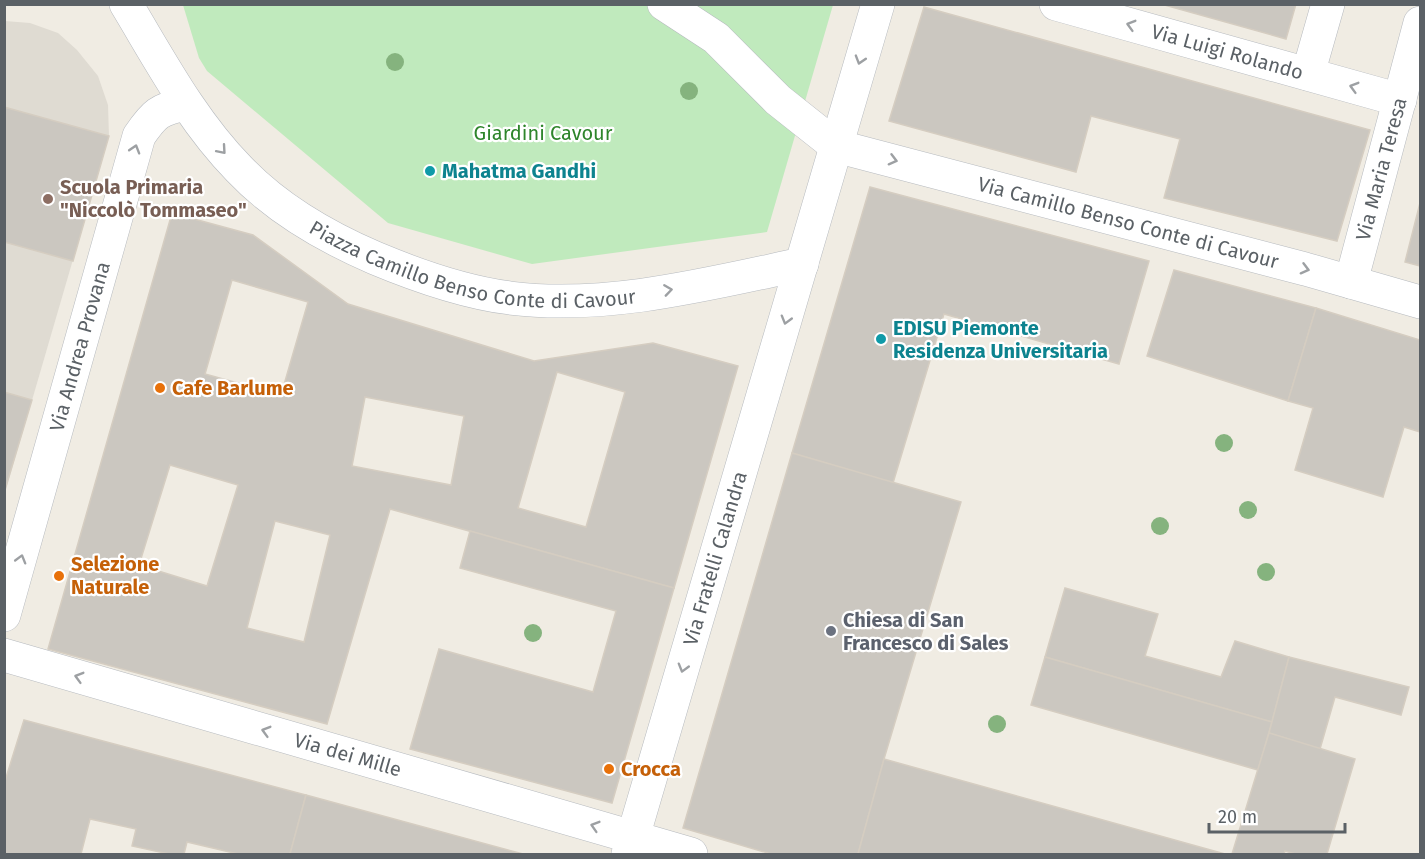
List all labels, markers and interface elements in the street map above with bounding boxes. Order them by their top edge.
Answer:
street label: Via Luigi Rolando [1149,19,1306,84]
one-way arrow [1126,20,1136,33]
one-way arrow [855,54,867,65]
one-way arrow [1349,82,1360,94]
street label: Via Maria Teresa [1351,95,1412,243]
park label: Giardini Cavour [474,121,613,145]
one-way arrow [215,143,226,154]
one-way arrow [128,144,140,155]
one-way arrow [888,153,898,166]
place label: Mahatma Gandhi [442,159,596,183]
marker: Mahatma Gandhi [423,164,437,178]
street label: Via Camillo Benso Conte di Cavour [975,172,1282,274]
place label: Scuola Primaria "Niccolò Tommaseo" [60,175,247,222]
marker: Scuola Primaria "Niccolò Tommaseo" [41,192,55,206]
street label: Piazza Camillo Benso Conte di Cavour [305,215,637,313]
street label: Via Andrea Provana [44,259,115,434]
one-way arrow [1300,262,1310,275]
one-way arrow [664,285,673,297]
one-way arrow [781,314,793,325]
place label: EDISU Piemonte Residenza Universitaria [893,316,1108,363]
marker: EDISU Piemonte Residenza Universitaria [874,332,888,346]
place label: Cafe Barlume [172,376,294,400]
marker: Cafe Barlume [153,381,167,395]
street label: Via Fratelli Calandra [678,469,752,648]
place label: Selezione Naturale [71,552,159,599]
one-way arrow [13,554,26,564]
marker: Selezione Naturale [52,569,66,583]
place label: Chiesa di San Francesco di Sales [843,608,1009,655]
marker: Chiesa di San Francesco di Sales [824,624,838,638]
one-way arrow [678,662,690,673]
one-way arrow [74,672,85,684]
one-way arrow [261,726,272,738]
street label: Via dei Mille [291,728,404,782]
place label: Crocca [621,757,681,781]
marker: Crocca [602,762,616,776]
scale bar [1209,796,1346,834]
text: 20 m [1218,806,1257,828]
one-way arrow [590,821,600,833]

